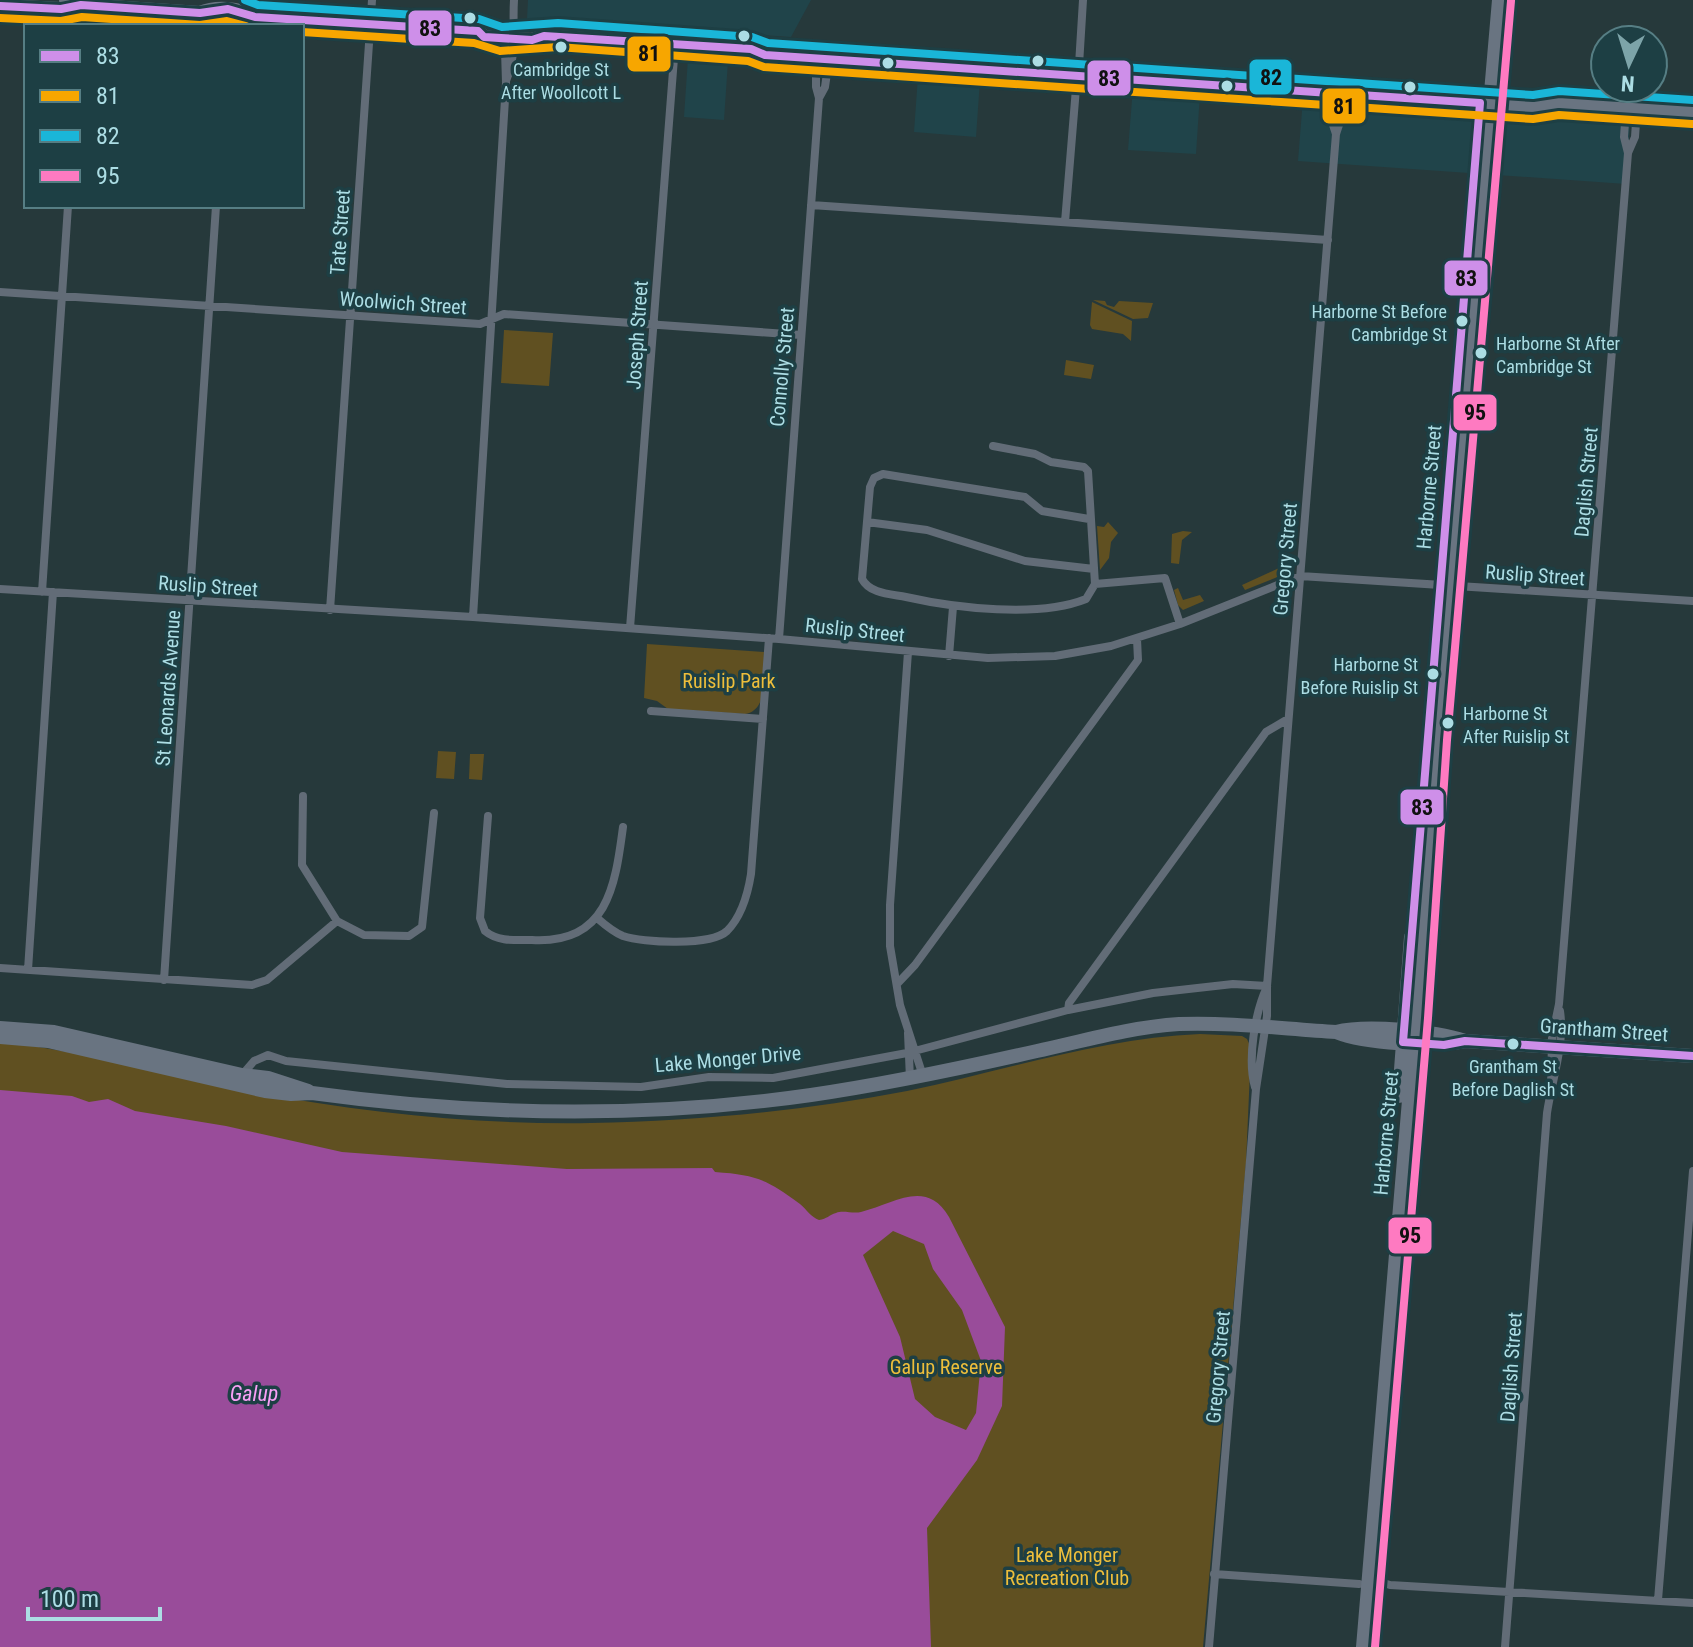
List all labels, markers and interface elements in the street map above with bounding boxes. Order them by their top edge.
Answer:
line badge: 83 [407,9,453,47]
unlabelled marker [462,10,478,26]
text: 83 [419,16,441,41]
legend [24,24,304,208]
north arrow [1589,24,1669,104]
unlabelled marker [736,28,752,44]
line badge: 81 [626,35,672,73]
marker: Cambridge St After Woollcott L [553,39,569,55]
text: 81 [638,41,660,66]
text: 83 [96,42,120,70]
unlabelled marker [1030,53,1046,69]
unlabelled marker [880,55,896,71]
line badge: 82 [1248,58,1293,96]
place label: Cambridge St After Woollcott L [501,59,621,103]
line badge: 83 [1086,59,1132,97]
text: 82 [1260,65,1282,90]
text: 83 [1098,66,1120,91]
text: N [1620,71,1635,96]
unlabelled marker [1219,78,1235,94]
unlabelled marker [1402,79,1418,95]
text: 81 [96,82,120,110]
line badge: 81 [1321,87,1367,125]
text: 81 [1333,94,1355,119]
text: 82 [96,122,120,150]
text: 95 [96,162,120,190]
street label: Tate Street [325,188,355,276]
line badge: 83 [1443,259,1489,297]
text: 83 [1455,266,1477,291]
street label: Joseph Street [621,280,653,390]
street label: Woolwich Street [339,287,468,319]
place label: Harborne St Before Cambridge St [1312,301,1447,345]
street label: Connolly Street [765,306,799,428]
marker: Harborne St Before Cambridge St [1454,313,1470,329]
place label: Harborne St After Cambridge St [1496,333,1621,377]
marker: Harborne St After Cambridge St [1473,345,1489,361]
line badge: 95 [1452,393,1498,432]
text: 95 [1464,400,1486,425]
street label: Harborne Street [1412,424,1446,550]
street label: Daglish Street [1569,426,1603,538]
street label: Gregory Street [1268,502,1302,616]
street label: Ruslip Street [1484,560,1586,590]
street label: Ruslip Street [157,571,259,601]
street label: St Leonards Avenue [151,609,185,767]
street label: Ruslip Street [804,613,906,647]
place label: Harborne St Before Ruislip St [1301,654,1418,698]
marker: Harborne St Before Ruislip St [1425,666,1441,682]
park label: Ruislip Park [682,669,776,693]
place label: Harborne St After Ruislip St [1463,703,1569,747]
marker: Harborne St After Ruislip St [1440,715,1456,731]
line badge: 83 [1399,788,1445,826]
text: 83 [1411,795,1433,820]
street label: Grantham Street [1539,1014,1669,1046]
marker: Grantham St Before Daglish St [1505,1036,1521,1052]
street label: Lake Monger Drive [654,1041,802,1077]
place label: Grantham St Before Daglish St [1452,1056,1574,1100]
street label: Harborne Street [1369,1070,1403,1196]
line badge: 95 [1387,1216,1433,1255]
text: 95 [1399,1223,1421,1248]
street label: Gregory Street [1201,1310,1235,1424]
street label: Daglish Street [1495,1311,1527,1423]
park label: Galup Reserve [890,1355,1002,1379]
water label: Galup [230,1381,278,1406]
park label: Lake Monger Recreation Club [1005,1543,1129,1590]
scale bar [28,1571,160,1621]
text: 100 m [40,1585,99,1613]

